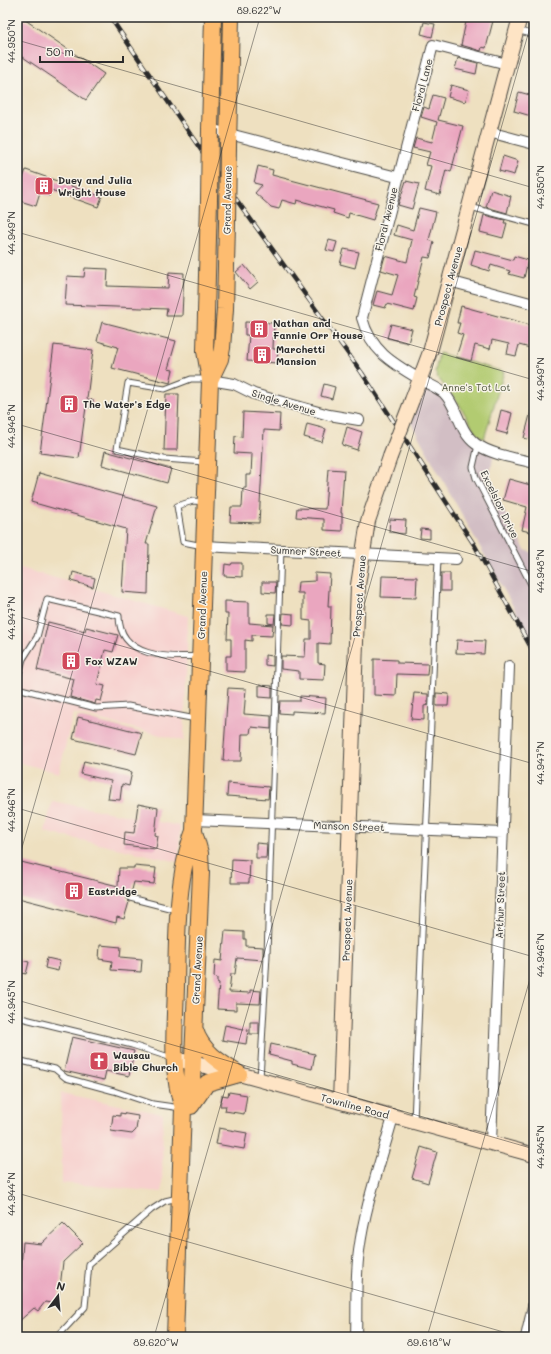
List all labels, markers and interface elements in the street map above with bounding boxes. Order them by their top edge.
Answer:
text: 89.622°W [237,3,282,17]
text: 44.950°N [4,19,18,63]
scale bar [40,38,123,64]
text: 50 m [46,43,74,59]
street label: Floral Lane [408,57,436,113]
text: 44.950°N [533,165,547,209]
street label: Grand Avenue [219,166,235,234]
place label: Duey and Julia Wright House [58,173,132,199]
building icon: Duey and Julia Wright House [33,175,55,197]
street label: Floral Avenue [371,185,401,253]
text: 44.949°N [4,211,18,255]
street label: Prospect Avenue [431,244,465,328]
place label: Nathan and Fannie Orr House [273,316,363,342]
building icon: Nathan and Fannie Orr House [248,318,270,340]
place label: Marchetti Mansion [276,342,325,368]
building icon: Marchetti Mansion [251,344,273,366]
text: 44.949°N [533,357,547,401]
park label: Anne's Tot Lot [441,380,511,394]
street label: Single Avenue [250,386,318,418]
building icon: The Water's Edge [58,393,80,415]
place label: The Water's Edge [83,397,171,411]
text: 44.948°N [4,404,18,448]
street label: Excelsior Drive [478,468,522,540]
street label: Sumner Street [270,542,342,560]
text: 44.948°N [533,549,547,593]
street label: Prospect Avenue [349,554,369,638]
street label: Grand Avenue [194,571,210,639]
text: 44.947°N [4,596,18,640]
building icon: Fox WZAW [60,650,82,672]
place label: Fox WZAW [85,654,138,668]
text: 44.947°N [533,741,547,785]
text: 44.946°N [4,788,18,832]
street label: Manson Street [313,818,385,834]
street label: Arthur Street [492,871,508,939]
street label: Prospect Avenue [339,879,355,961]
building icon: Eastridge [63,880,85,902]
place label: Eastridge [88,884,137,898]
text: 44.946°N [533,933,547,977]
street label: Grand Avenue [188,936,206,1004]
text: 44.945°N [4,980,18,1024]
place label: Wausau Bible Church [113,1048,178,1074]
church icon: Wausau Bible Church [88,1050,110,1072]
street label: Townline Road [319,1090,391,1122]
text: 44.945°N [533,1125,547,1169]
text: 44.944°N [4,1172,18,1216]
north arrow [38,1276,78,1316]
text: N [55,1278,67,1294]
text: 89.620°W [133,1335,179,1349]
text: 89.618°W [407,1335,451,1349]

